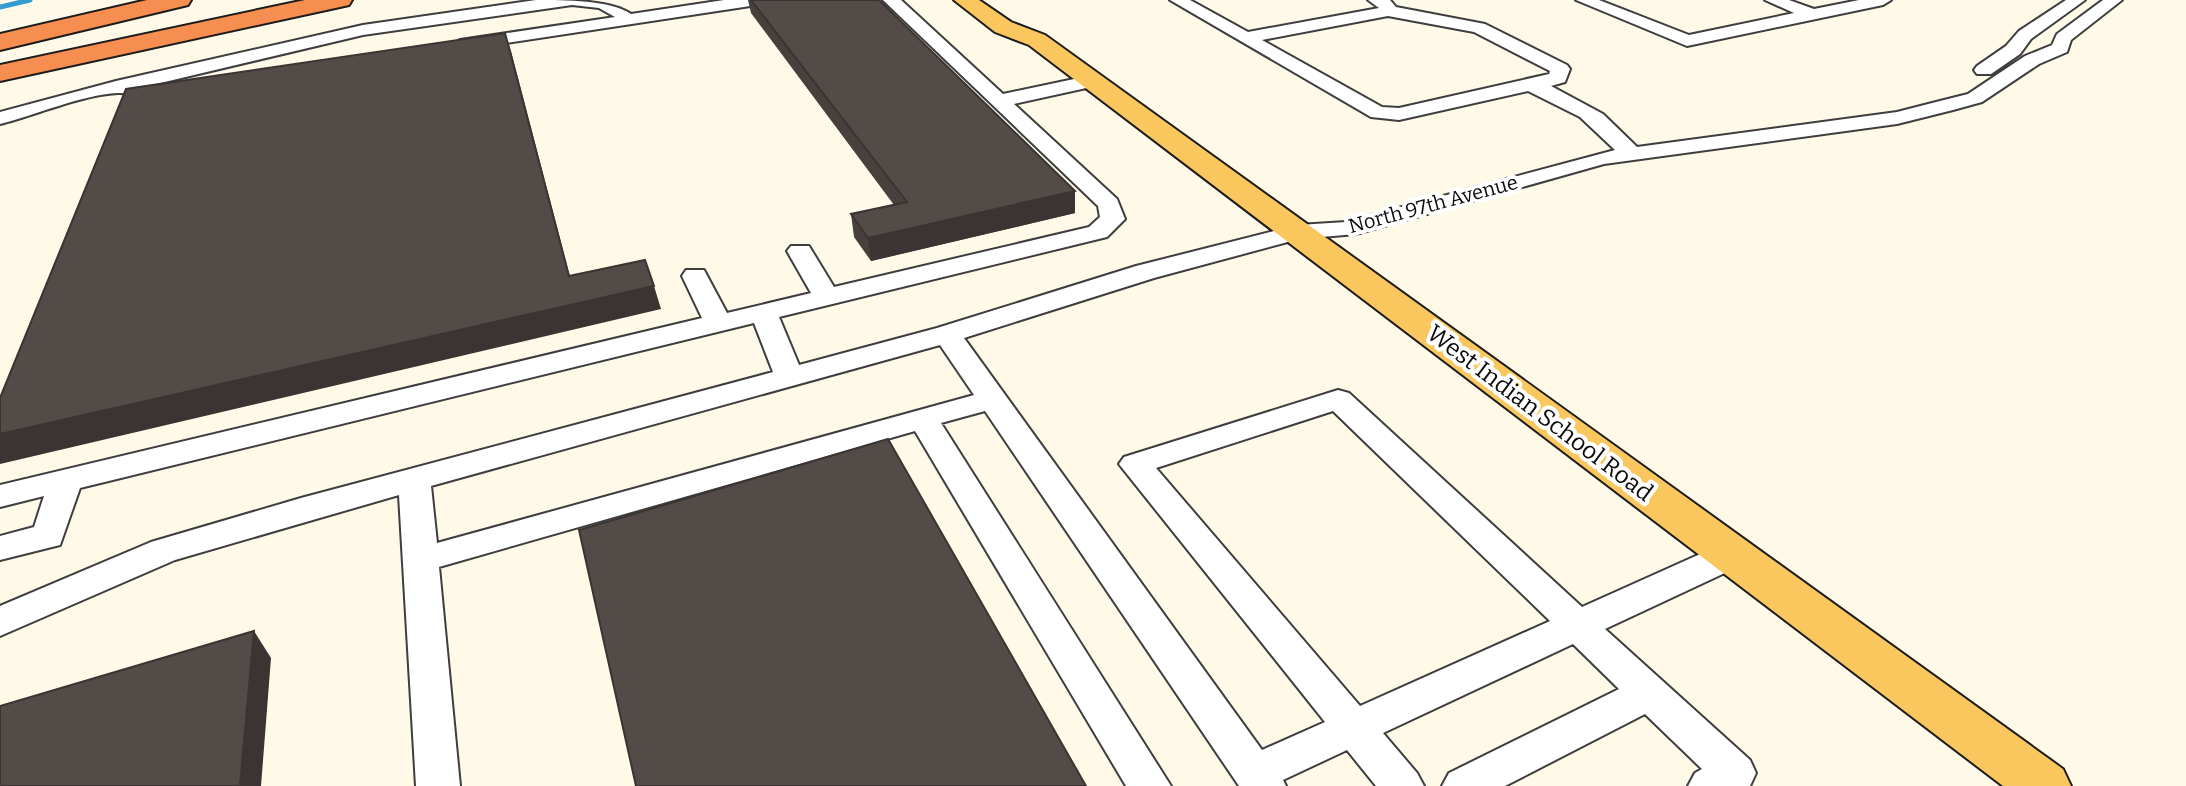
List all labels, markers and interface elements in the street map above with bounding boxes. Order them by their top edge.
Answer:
street label: North 97th Avenue [1346,170,1520,238]
street label: West Indian School Road [1422,319,1658,507]

